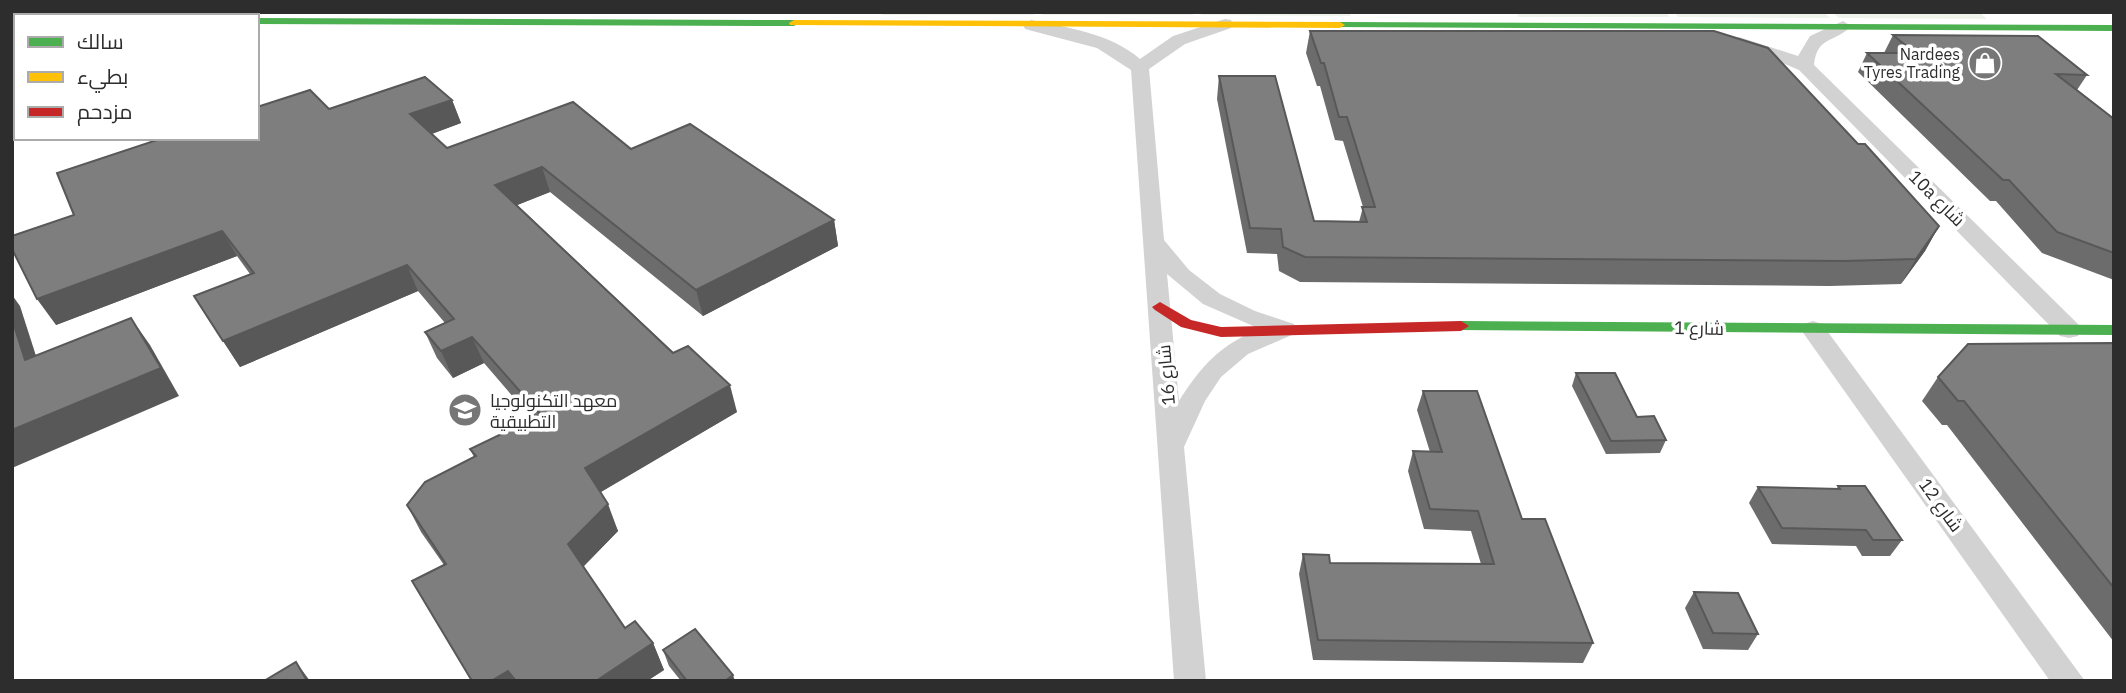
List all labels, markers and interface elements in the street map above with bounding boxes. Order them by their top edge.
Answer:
legend [14,14,259,140]
text: سالك [77,27,124,55]
place label: Nardees Tyres Trading [1864,44,1961,82]
shop icon: Nardees Tyres Trading [1966,44,2004,82]
text: بطيء [77,62,128,93]
text: مزدحم [77,97,132,126]
street label: 10a شارع [1903,165,1970,232]
street label: شارع 1 [1674,316,1724,341]
street label: شارع 16 [1152,344,1181,406]
place label: معهد التكنولوجيا التطبيقية [490,389,617,433]
school or university icon: معهد التكنولوجيا التطبيقية [446,391,484,429]
street label: شارع 12 [1913,474,1968,537]

